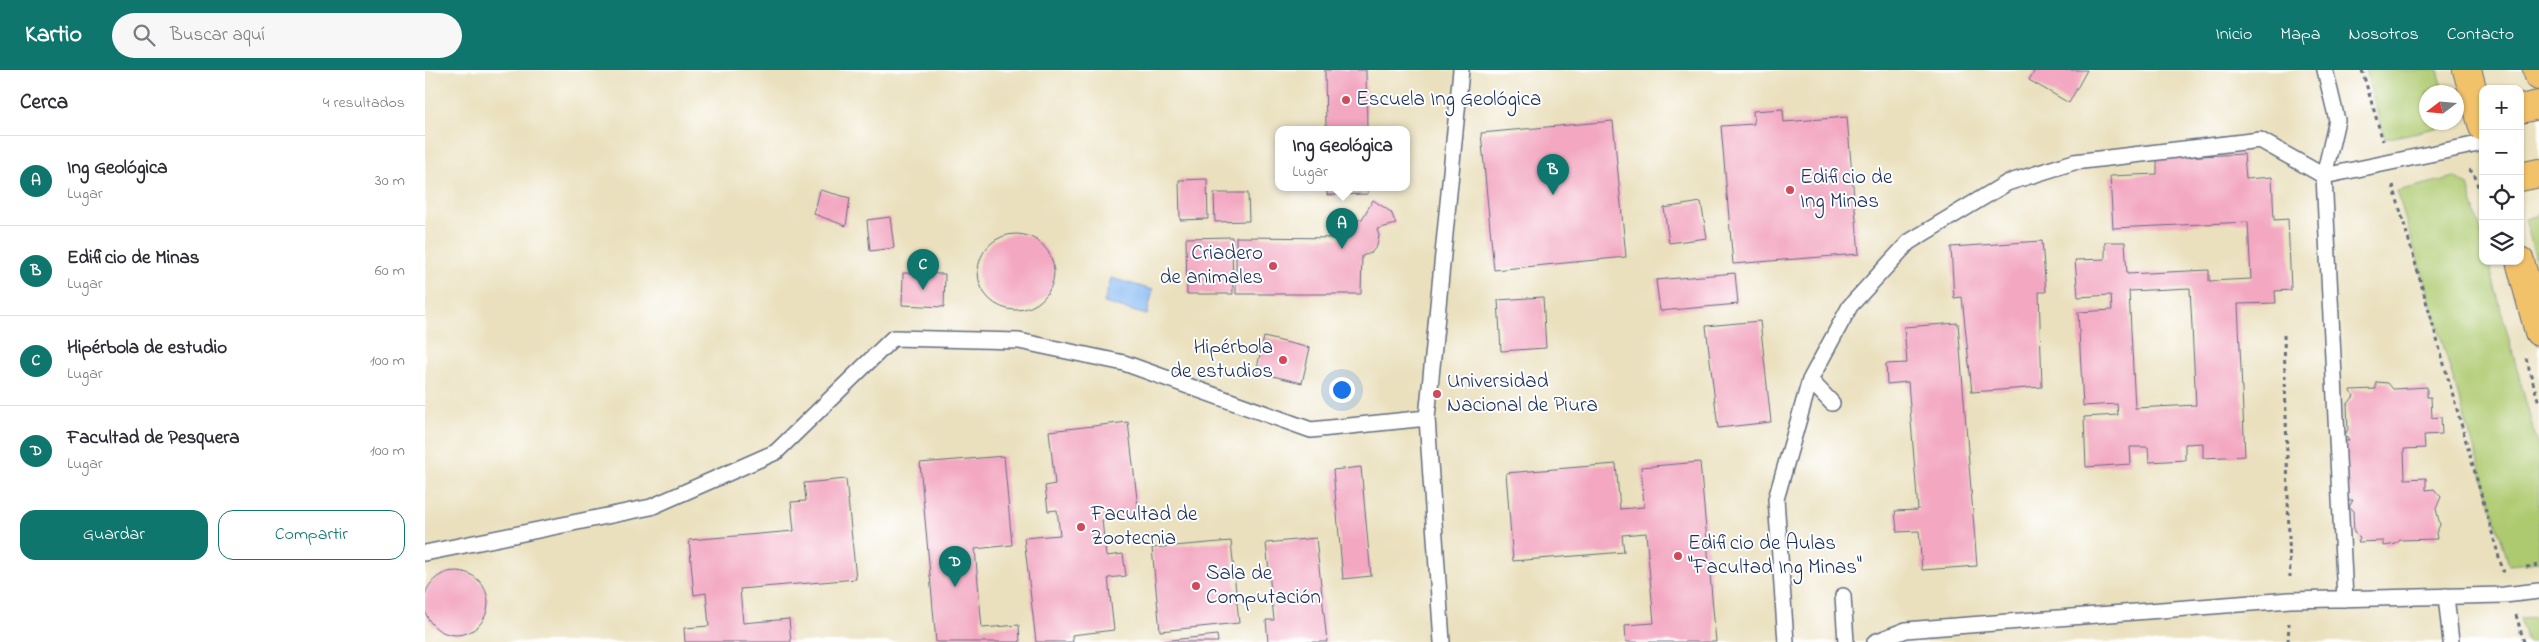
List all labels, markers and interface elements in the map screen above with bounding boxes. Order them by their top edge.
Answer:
search box [112,13,462,58]
text: Kartio [25,18,82,53]
icon: search [130,21,158,49]
text: Buscar aquí [170,22,265,49]
text: Inicio [2215,22,2252,48]
text: Mapa [2280,22,2321,48]
text: Nosotros [2349,22,2419,48]
text: Contacto [2447,22,2514,48]
place label: Escuela Ing Geológica [1356,85,1541,117]
north arrow [2419,85,2464,130]
map controls [2479,85,2524,265]
button: + [2479,85,2524,130]
text: Cerca [20,88,68,118]
text: 4 resultados [323,91,405,115]
marker: Escuela Ing Geológica [1340,94,1352,106]
popup [1275,126,1410,191]
button: − [2479,130,2524,175]
text: Ing Geológica [1292,133,1393,160]
pin: B [1537,154,1569,195]
text: Ing Geológica [67,155,168,182]
text: Lugar [1292,160,1328,184]
place label: Edificio de Ing Minas [1800,163,1893,219]
text: A [31,169,41,193]
text: 30 m [375,169,405,193]
button: locate [2479,175,2524,220]
text: Lugar [67,182,103,206]
marker: Edificio de Ing Minas [1784,184,1796,196]
pin: A [1326,208,1358,249]
button: layers [2479,220,2524,265]
place label: Criadero de animales [1160,239,1263,293]
text: Edificio de Minas [67,245,200,272]
pin: C [907,249,939,290]
text: B [31,259,41,283]
text: 60 m [375,259,405,283]
marker: Criadero de animales [1267,260,1279,272]
text: Lugar [67,272,103,296]
place label: Hipérbola de estudios [1170,333,1273,387]
text: Hipérbola de estudio [67,335,227,362]
text: C [32,349,40,373]
text: 100 m [370,349,405,373]
marker: Hipérbola de estudios [1277,354,1289,366]
text: Lugar [67,362,103,386]
place label: Universidad Nacional de Piura [1447,367,1598,421]
your location [1329,377,1355,403]
marker: Universidad Nacional de Piura [1431,388,1443,400]
text: Facultad de Pesquera [67,425,239,452]
text: D [30,439,42,463]
text: 100 m [370,439,405,463]
text: Lugar [67,452,103,476]
place label: Facultad de Zootecnia [1090,500,1198,554]
button: Guardar [20,510,208,560]
button: Compartir [218,510,405,560]
marker: Facultad de Zootecnia [1075,521,1087,533]
place label: Edificio de Aulas "Facultad Ing Minas" [1688,529,1862,585]
pin: D [939,546,971,587]
marker: Edificio de Aulas "Facultad Ing Minas" [1672,550,1684,562]
place label: Sala de Computación [1206,559,1321,613]
marker: Sala de Computación [1190,580,1202,592]

